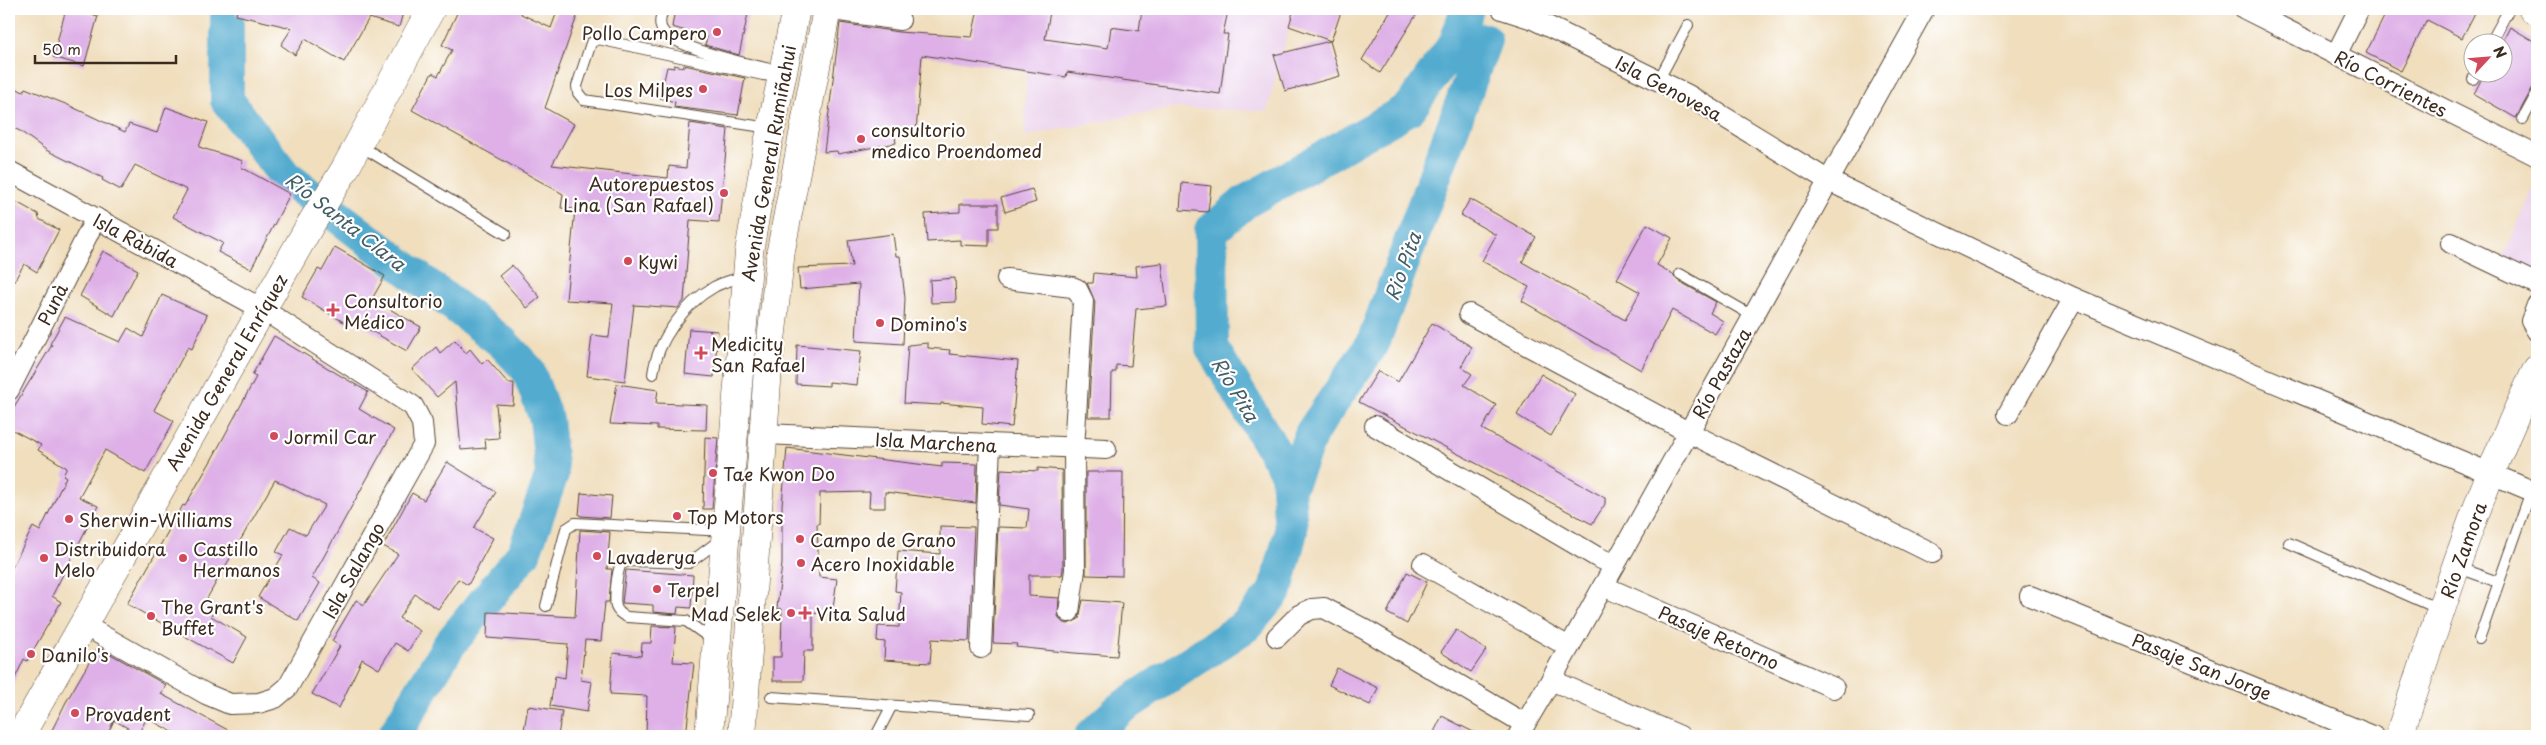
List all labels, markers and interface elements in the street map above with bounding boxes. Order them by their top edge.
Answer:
place label: Pollo Campero [582,19,707,46]
marker: Pollo Campero [711,26,723,38]
scale bar [35,32,176,64]
north arrow [2464,32,2514,82]
text: 50 m [42,37,81,60]
text: N [2488,42,2512,62]
street label: Avenida General Rumiñahui [734,43,802,283]
street label: Río Corrientes [2330,43,2452,123]
street label: Isla Genovesa [1611,49,1728,128]
place label: Los Milpes [604,76,693,103]
marker: Los Milpes [697,83,709,95]
place label: consultorio medico Proendomed [871,116,1042,164]
marker: consultorio medico Proendomed [855,133,867,145]
water label: Río Santa Clara [280,165,413,277]
place label: Autorepuestos Lina (San Rafael) [563,170,714,218]
marker: Autorepuestos Lina (San Rafael) [718,187,730,199]
street label: Isla Ràbida [89,206,184,274]
water label: Rio Pita [1377,227,1428,304]
place label: Kywi [638,248,678,275]
marker: Kywi [622,255,634,267]
street label: Avenida General Enríquez [159,268,294,475]
street label: Punà [30,278,74,330]
place label: Consultorio Médico [344,287,442,335]
marker: Consultorio Médico [326,303,340,317]
place label: Domino's [890,310,967,337]
marker: Domino's [874,317,886,329]
street label: Río Pastaza [1685,322,1757,423]
place label: Medicity San Rafael [711,330,805,378]
marker: Medicity San Rafael [695,347,707,359]
water label: Río Pita [1206,351,1267,428]
place label: Jormil Car [284,423,377,450]
street label: Isla Marchena [874,425,998,459]
marker: Jormil Car [268,430,280,442]
place label: Tae Kwon Do [723,460,835,487]
marker: Tae Kwon Do [707,467,719,479]
street label: Río Zamora [2433,498,2493,602]
place label: Top Motors [687,503,783,530]
place label: Sherwin-Williams [79,506,232,533]
marker: Top Motors [671,510,683,522]
marker: Sherwin-Williams [63,513,75,525]
street label: Isla Salango [315,517,391,623]
place label: Campo de Grano [810,526,956,553]
marker: Campo de Grano [794,533,806,545]
place label: Distribuidora Melo [54,535,166,583]
place label: Castillo Hermanos [193,535,280,583]
place label: Lavaderya [607,543,696,570]
marker: Lavaderya [591,550,603,562]
place label: Acero Inoxidable [811,550,955,577]
marker: Distribuidora Melo [38,552,50,564]
marker: Castillo Hermanos [177,552,189,564]
marker: Acero Inoxidable [795,557,807,569]
place label: Terpel [667,576,720,603]
marker: Terpel [651,583,663,595]
place label: The Grant's Buffet [161,593,264,641]
street label: Pasaje Retorno [1654,598,1784,676]
place label: Mad Selek [691,600,781,627]
place label: Vita Salud [816,600,906,627]
marker: Vita Salud [798,606,812,620]
marker: Mad Selek [785,607,797,619]
marker: The Grant's Buffet [145,610,157,622]
street label: Pasaje San Jorge [2128,626,2276,706]
place label: Danilo's [41,641,109,668]
marker: Danilo's [25,648,37,660]
place label: Provadent [85,700,171,727]
marker: Provadent [69,707,81,719]

